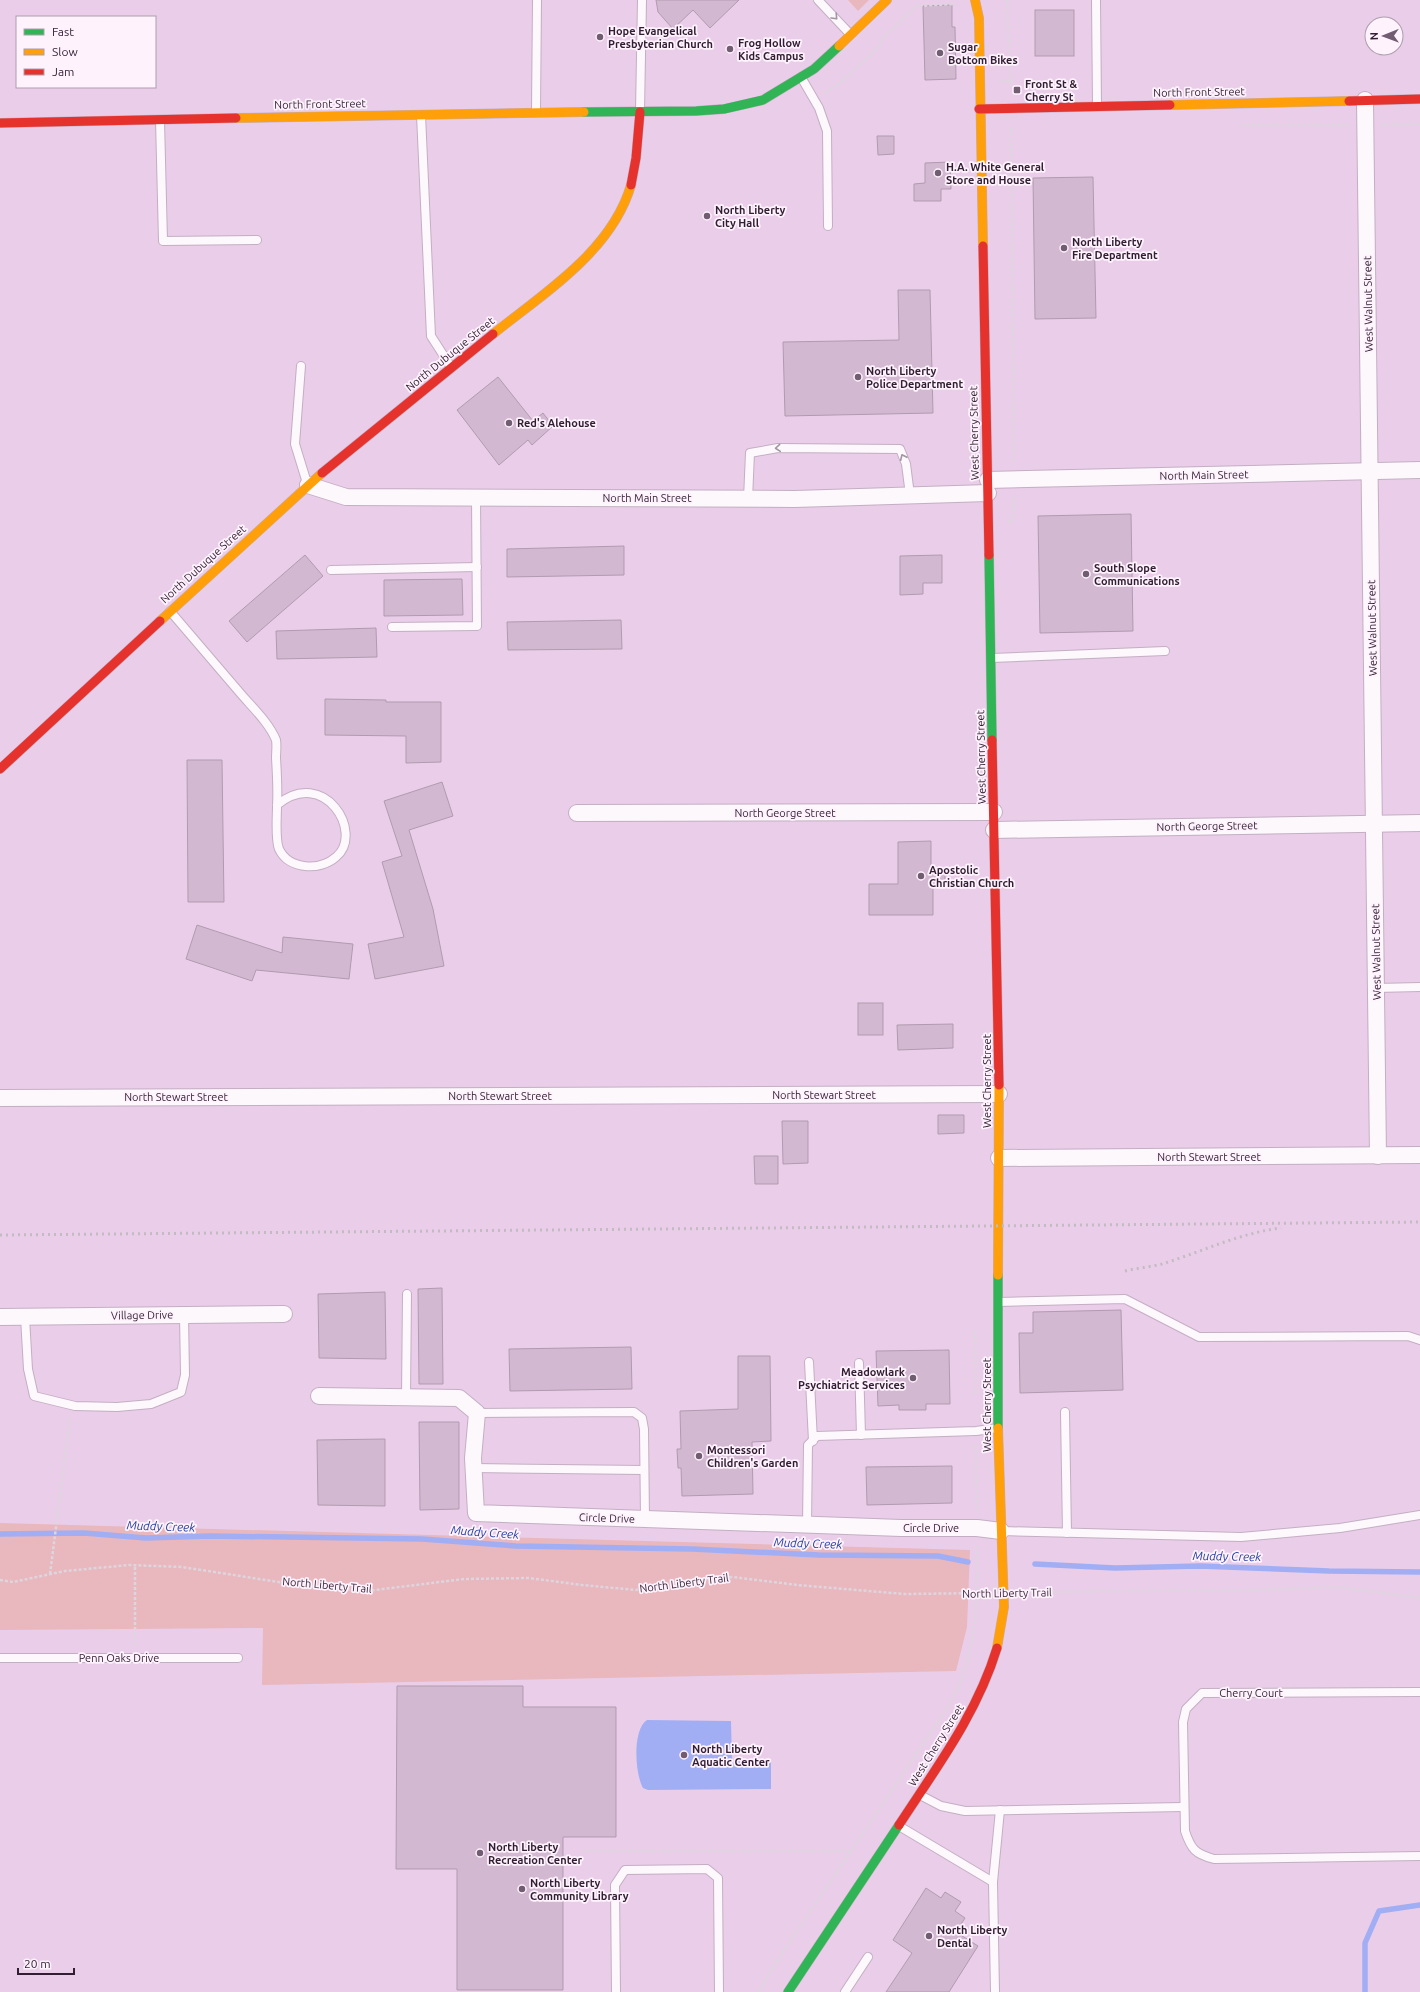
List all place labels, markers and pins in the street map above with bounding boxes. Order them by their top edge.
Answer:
place label: Hope Evangelical Presbyterian Church [608,25,713,50]
marker: Hope Evangelical Presbyterian Church [595,32,605,42]
place label: Frog Hollow Kids Campus [738,37,804,62]
place label: Sugar Bottom Bikes [948,41,1018,66]
marker: Frog Hollow Kids Campus [725,44,735,54]
marker: Sugar Bottom Bikes [935,48,945,58]
place label: Front St & Cherry St [1025,78,1077,103]
marker: Front St & Cherry St [1012,85,1022,95]
place label: H.A. White General Store and House [946,161,1045,186]
marker: H.A. White General Store and House [933,168,943,178]
place label: North Liberty City Hall [715,204,786,229]
marker: North Liberty City Hall [702,211,712,221]
place label: North Liberty Fire Department [1072,236,1158,261]
marker: North Liberty Fire Department [1059,243,1069,253]
place label: North Liberty Police Department [866,365,963,390]
marker: North Liberty Police Department [853,372,863,382]
place label: Red's Alehouse [517,417,596,429]
marker: Red's Alehouse [504,418,514,428]
place label: South Slope Communications [1094,562,1180,587]
marker: South Slope Communications [1081,569,1091,579]
place label: Apostolic Christian Church [929,864,1014,889]
marker: Apostolic Christian Church [916,871,926,881]
place label: Meadowlark Psychiatrict Services [798,1366,906,1391]
marker: Meadowlark Psychiatrict Services [908,1373,918,1383]
place label: Montessori Children's Garden [707,1444,798,1469]
marker: Montessori Children's Garden [694,1451,704,1461]
place label: North Liberty Aquatic Center [692,1743,770,1768]
marker: North Liberty Aquatic Center [679,1750,689,1760]
place label: North Liberty Recreation Center [488,1841,583,1866]
marker: North Liberty Recreation Center [475,1848,485,1858]
place label: North Liberty Community Library [530,1877,629,1902]
marker: North Liberty Community Library [517,1884,527,1894]
place label: North Liberty Dental [937,1924,1008,1949]
marker: North Liberty Dental [924,1931,934,1941]

